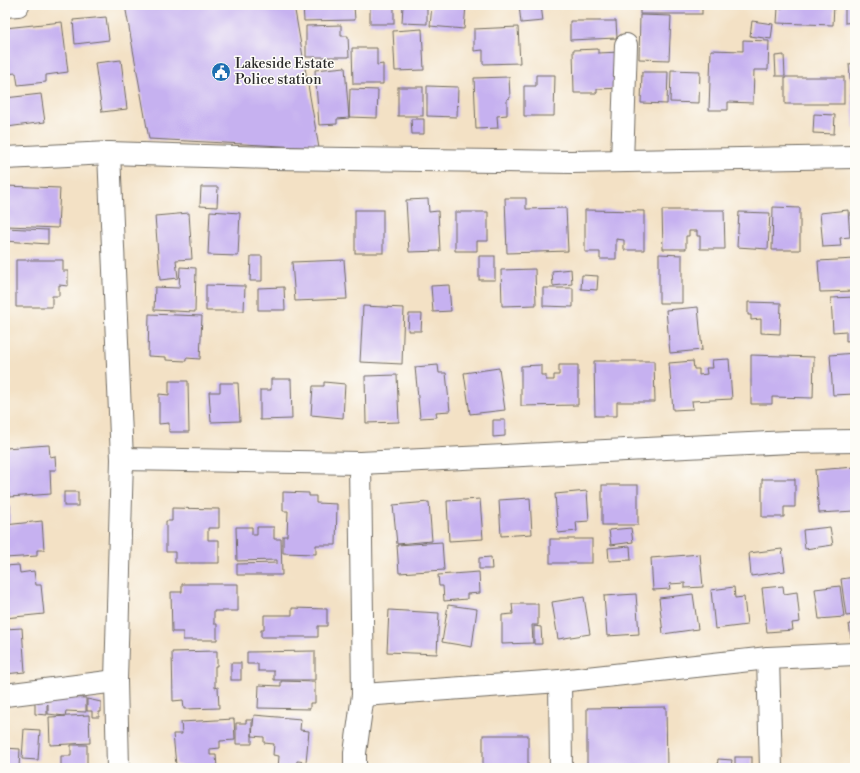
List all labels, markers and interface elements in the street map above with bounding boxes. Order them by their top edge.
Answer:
place label: Lakeside Estate Police station [235,55,334,89]
public building icon: Lakeside Estate Police station [210,61,232,83]

